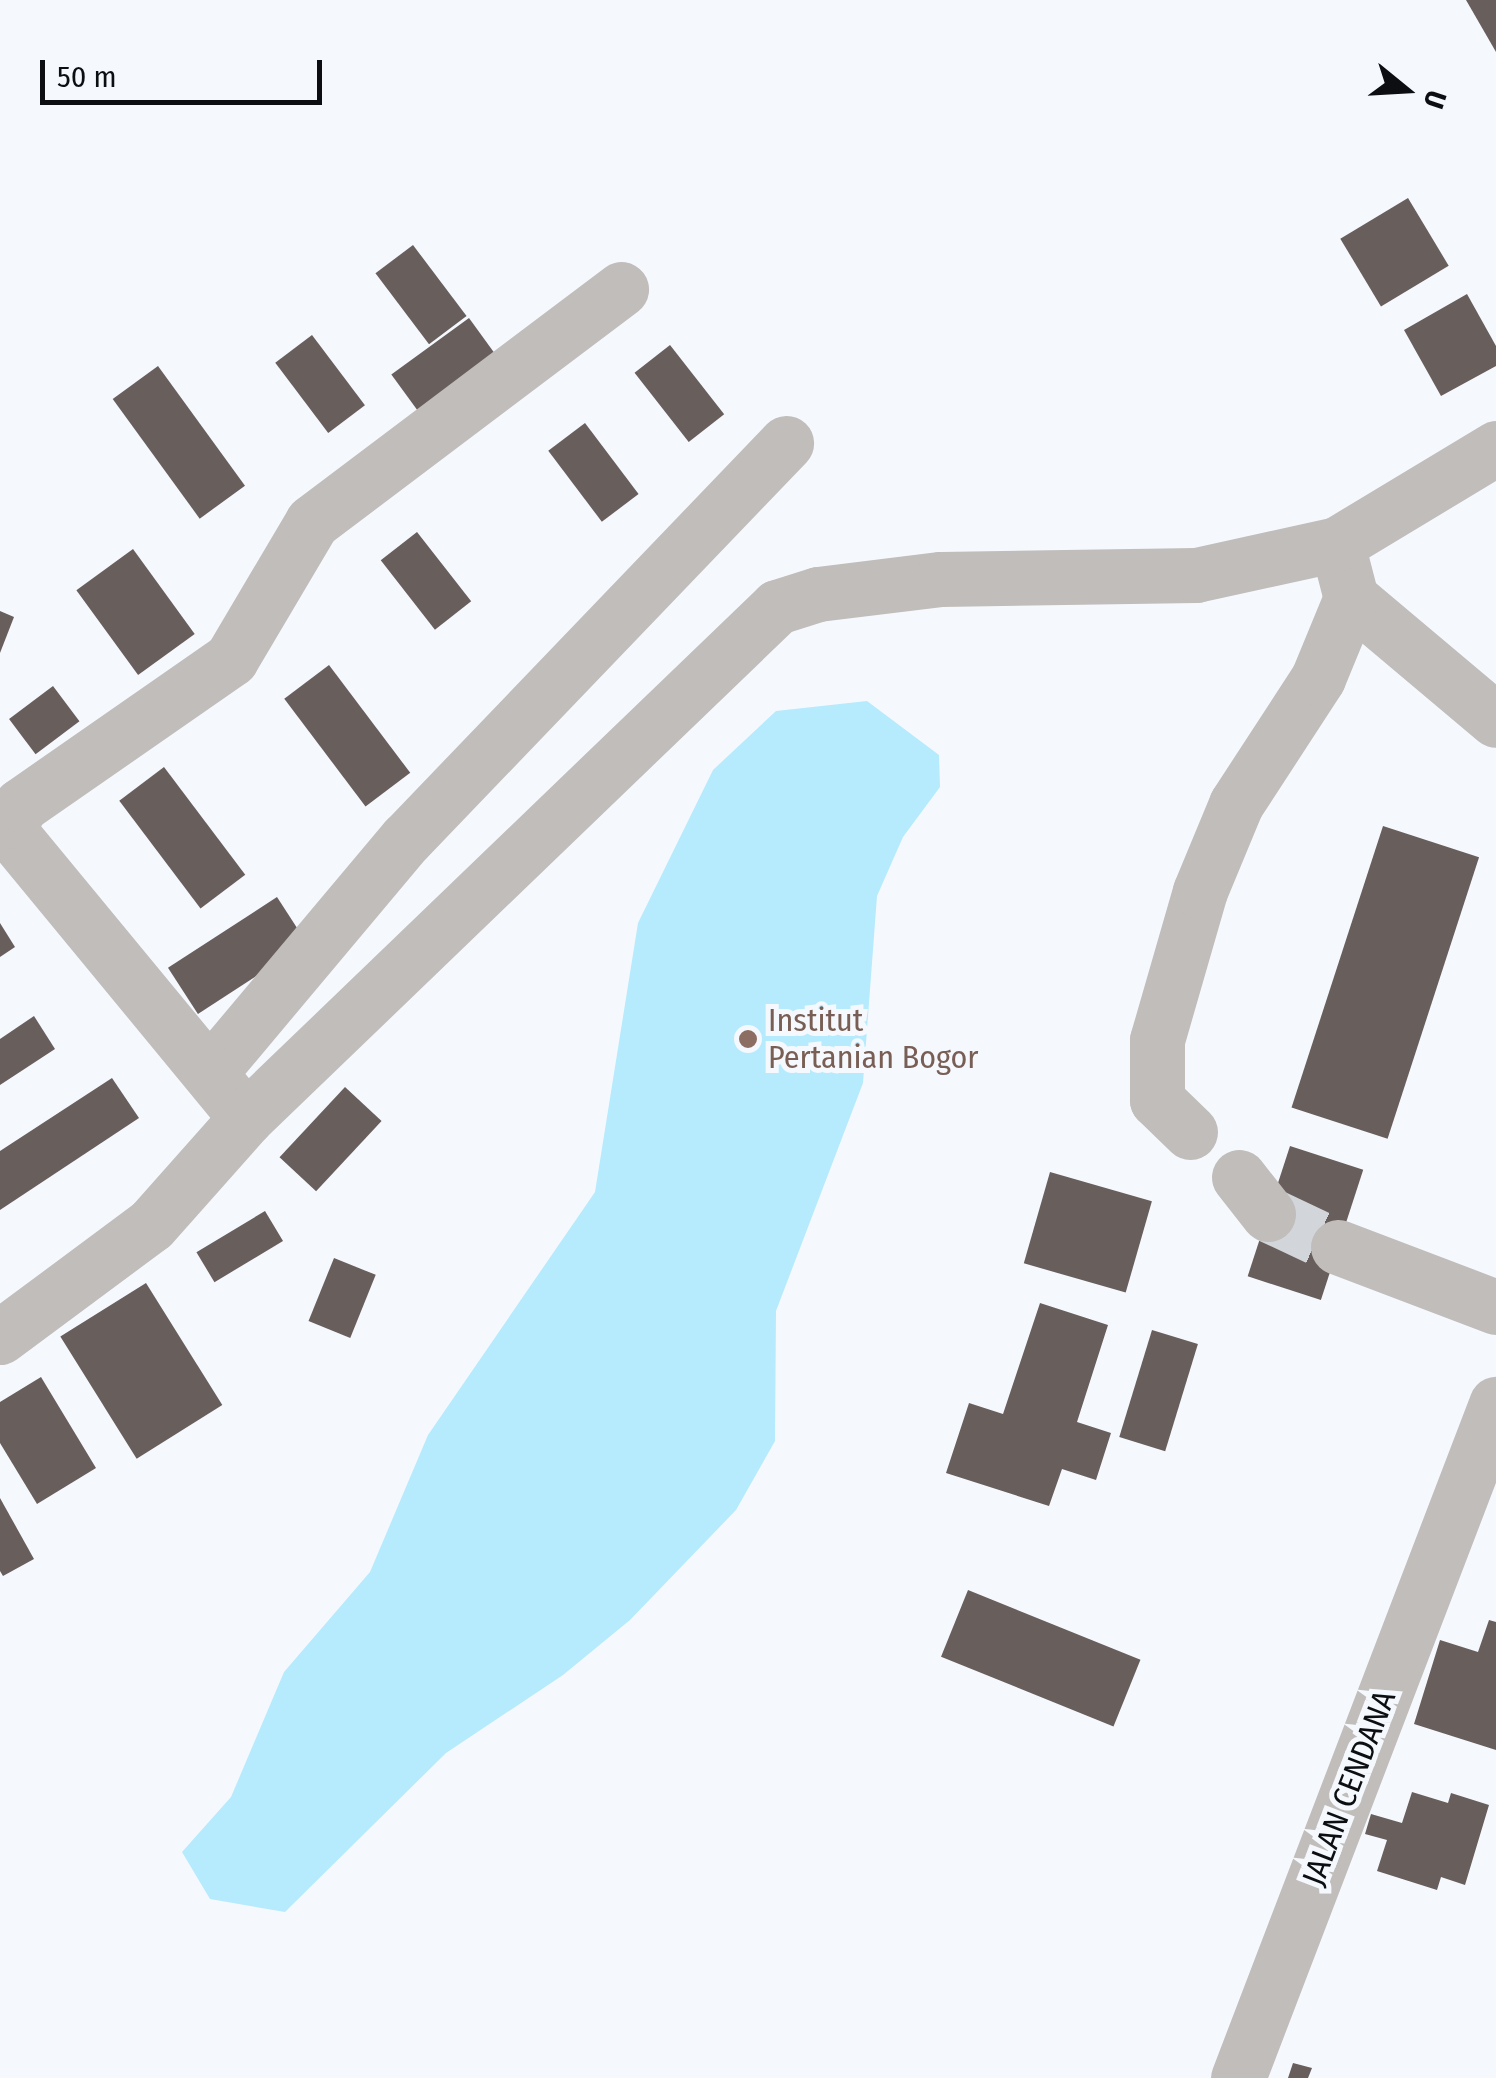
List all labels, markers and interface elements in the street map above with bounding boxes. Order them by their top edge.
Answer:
scale bar [45,40,328,102]
north arrow [1356,40,1456,140]
text: 50 m [57,59,117,95]
text: U [1417,87,1453,112]
place label: Institut Pertanian Bogor [768,1002,979,1077]
marker: Institut Pertanian Bogor [737,1028,759,1050]
street label: JALAN CENDANA [1294,1685,1404,1891]

